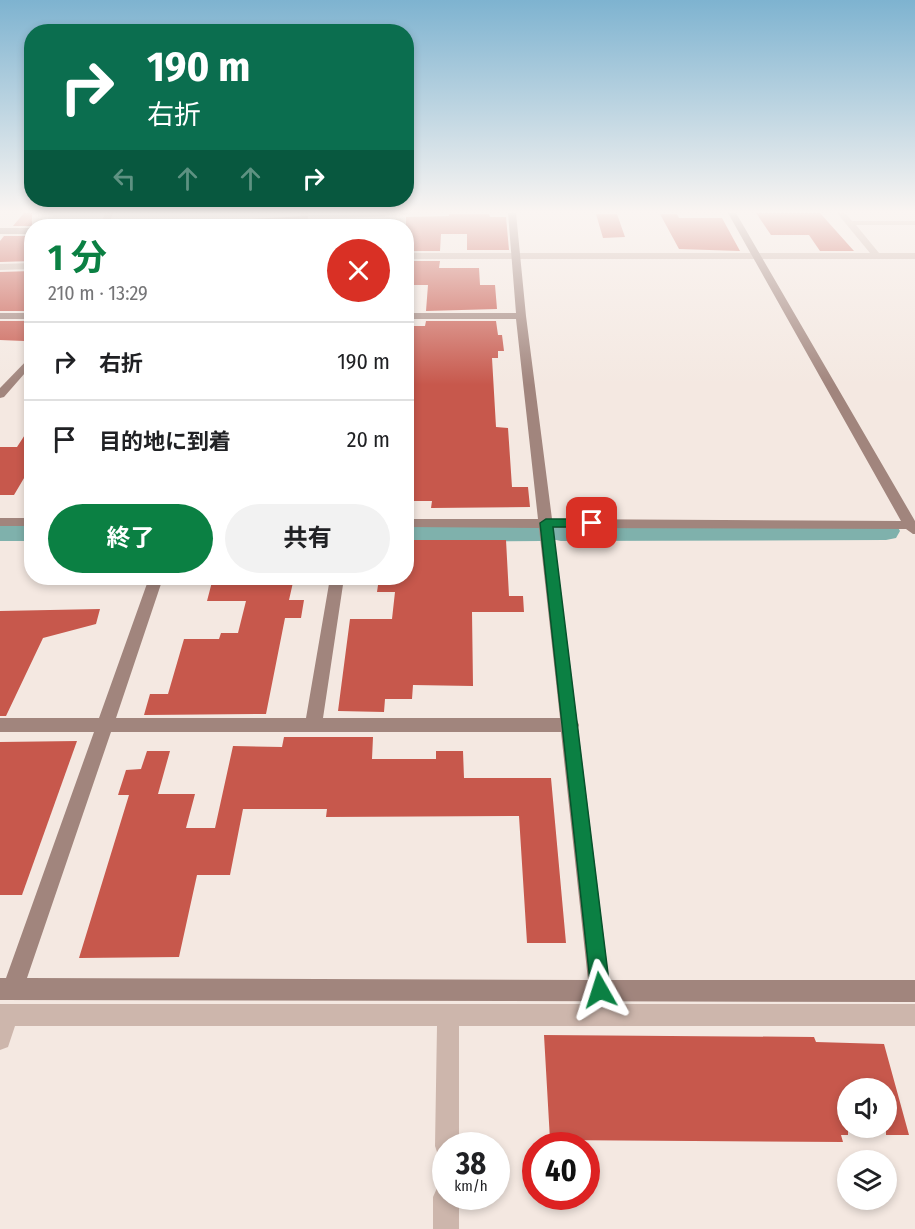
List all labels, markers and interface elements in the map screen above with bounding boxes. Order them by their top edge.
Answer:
text: 190 m [147,42,250,92]
icon: right [48,48,126,126]
text: 右折 [147,99,201,131]
icon: left [108,162,141,195]
icon: ahead [171,162,204,195]
icon: ahead [234,162,267,195]
icon: right [297,162,330,195]
text: 1 分 [48,236,107,280]
button: close [327,239,390,302]
text: 210 m · 13:29 [48,281,148,305]
icon: right [48,345,81,378]
text: 190 m [337,348,390,375]
text: 右折 [99,350,143,377]
icon: arrive [48,423,81,456]
text: 20 m [347,426,390,453]
text: 目的地に到着 [99,428,231,455]
pin [566,497,617,548]
button: 終了 [48,504,213,573]
button: 共有 [225,504,390,573]
icon: arrive [575,506,608,539]
position arrow [568,958,632,1022]
map controls [837,1078,897,1210]
button: sound [837,1078,897,1138]
speed limit sign: 40 [522,1132,600,1210]
text: 38 [456,1146,486,1182]
button: layers [837,1150,897,1210]
text: km/h [454,1177,488,1195]

